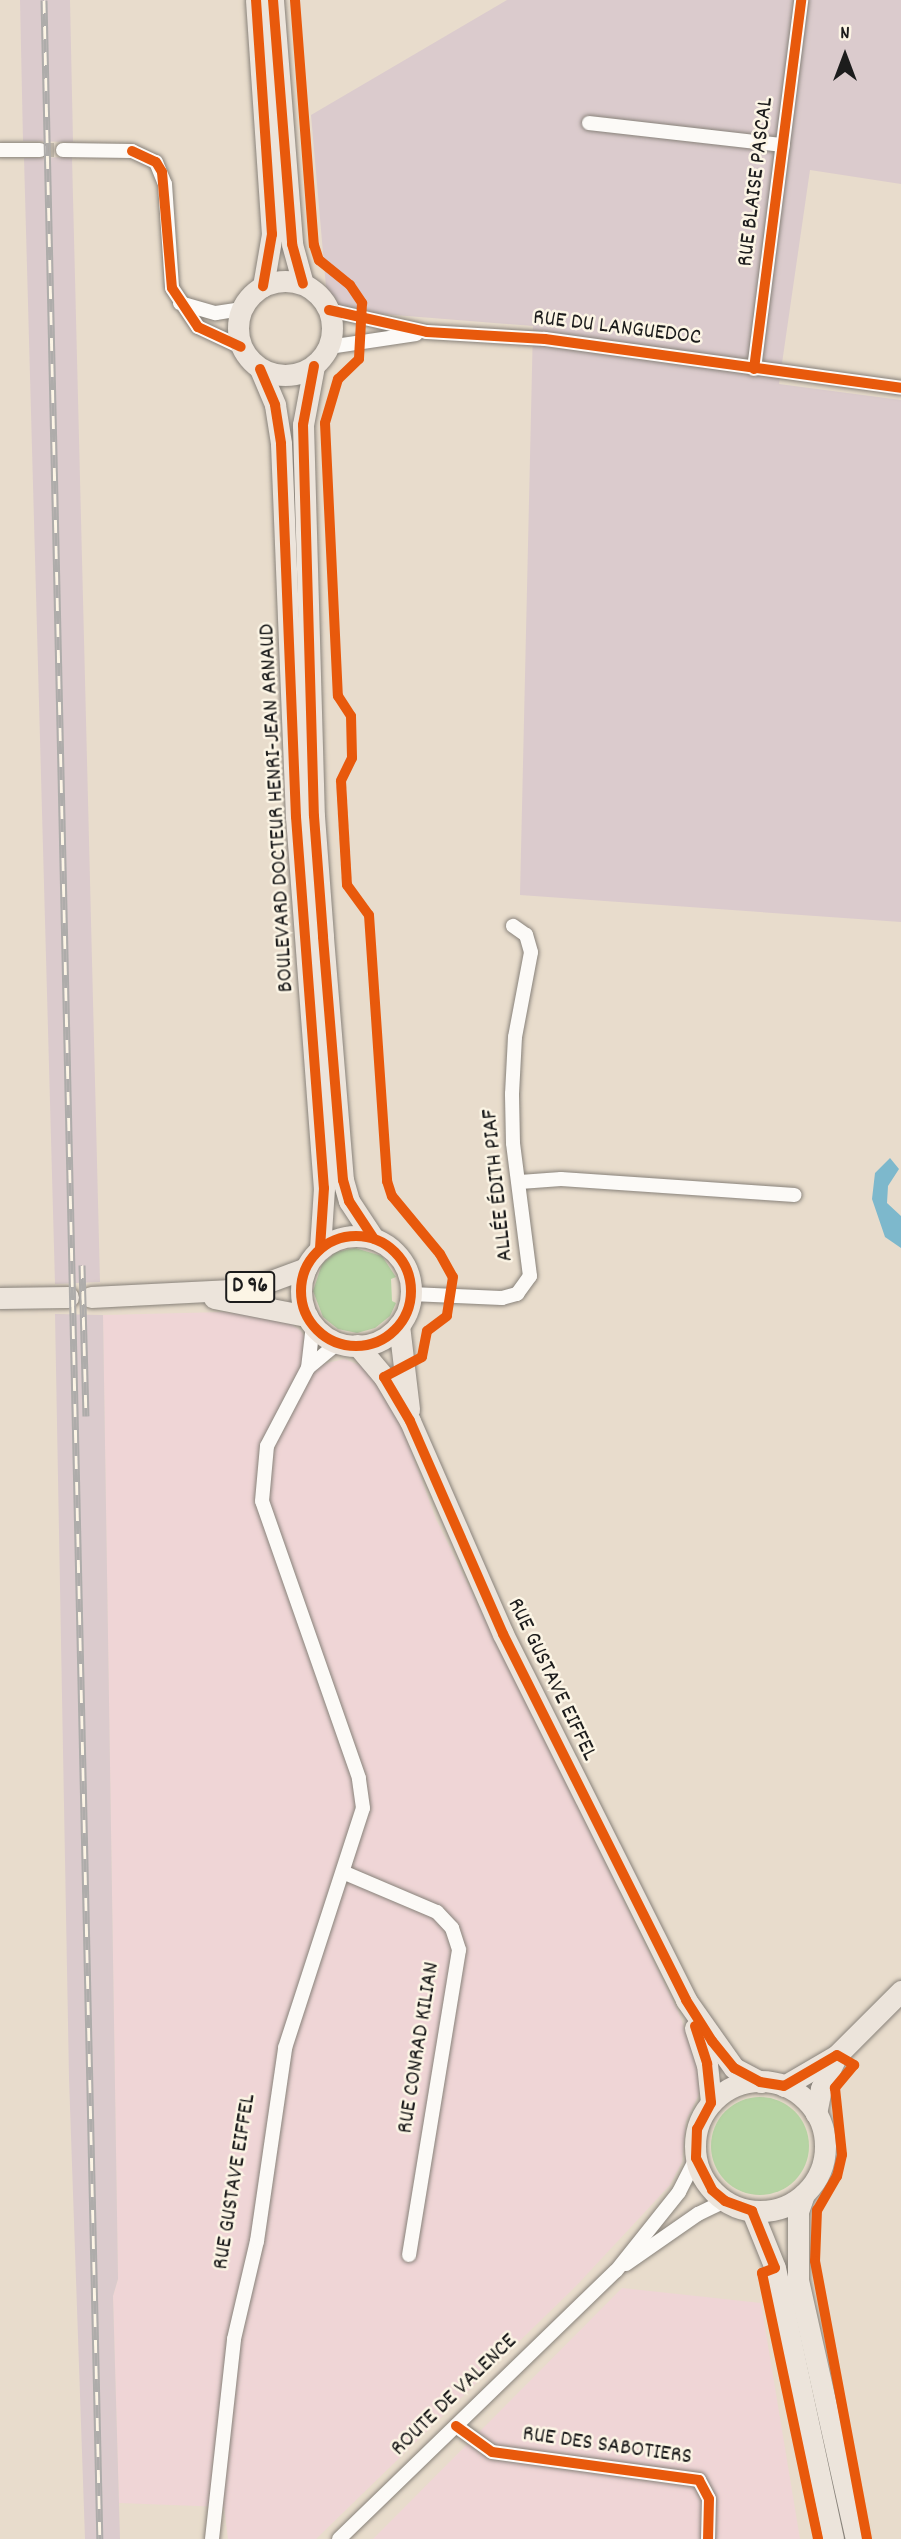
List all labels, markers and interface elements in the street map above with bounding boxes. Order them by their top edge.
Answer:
north arrow [810,21,880,91]
text: N [840,21,850,48]
street label: RUE BLAISE PASCAL [733,96,781,268]
street label: RUE DU LANGUEDOC [531,305,703,353]
street label: BOULEVARD DOCTEUR HENRI-JEAN ARNAUD [255,623,301,993]
street label: ALLÉE ÉDITH PIAF [477,1107,521,1263]
road number: D 96 [224,1270,276,1304]
street label: RUE GUSTAVE EIFFEL [500,1594,602,1766]
street label: RUE CONRAD KILIAN [393,1960,447,2136]
street label: RUE GUSTAVE EIFFEL [209,2092,263,2272]
street label: ROUTE DE VALENCE [386,2329,524,2463]
street label: RUE DES SABOTIERS [521,2421,693,2473]

